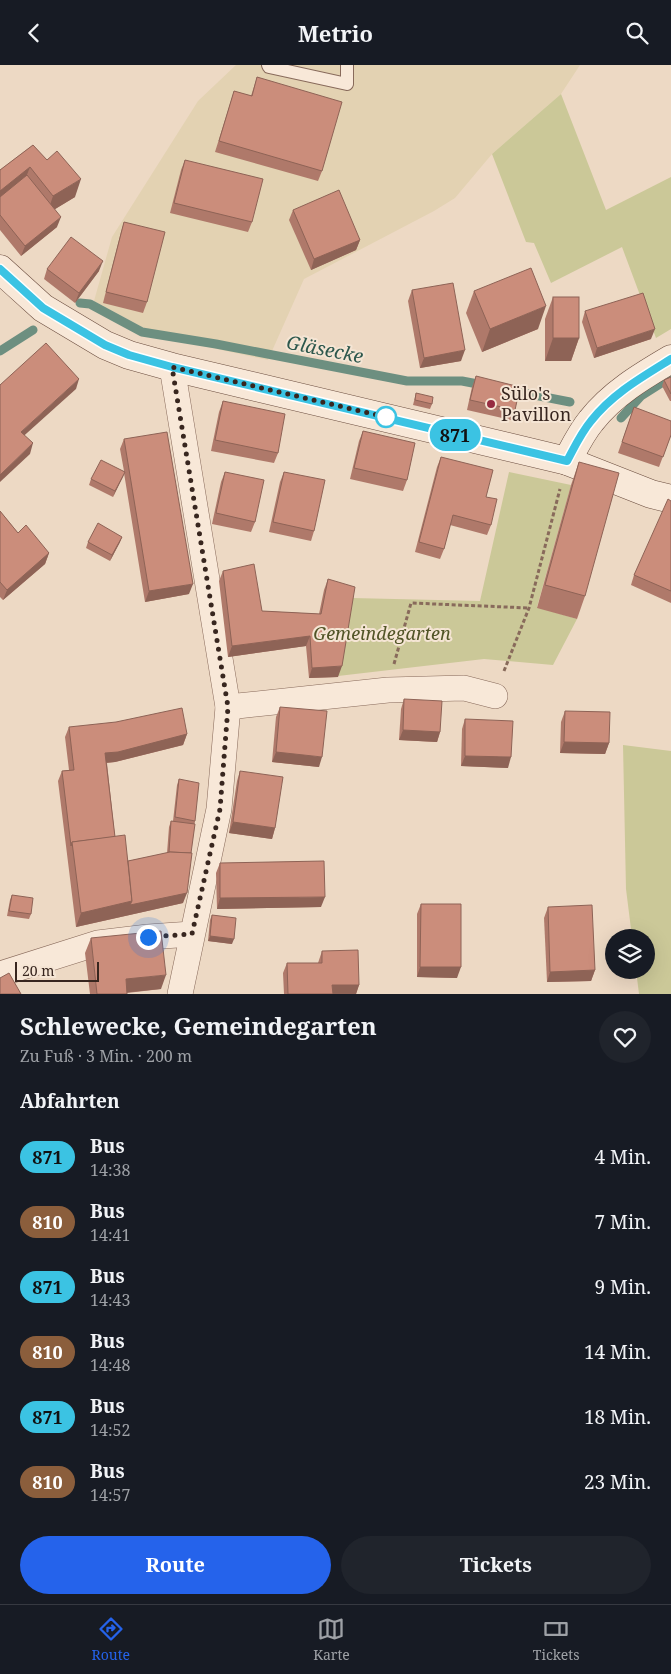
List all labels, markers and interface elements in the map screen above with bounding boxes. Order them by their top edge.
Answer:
text: Metrio [298,18,373,48]
icon: back [20,19,48,47]
icon: search [623,19,651,47]
water label: Gläsecke [284,329,366,369]
place label: Sülo's Pavillon [501,381,572,426]
marker: Sülo's Pavillon [485,398,497,410]
unlabelled marker [375,406,397,428]
line badge: 871 [426,419,484,451]
text: 871 [440,423,470,447]
park label: Gemeindegarten [313,621,451,645]
your location [136,925,161,950]
map controls [605,929,655,979]
button: layers [605,929,655,979]
scale bar [15,959,99,982]
text: 20 m [22,961,55,980]
text: Schlewecke, Gemeindegarten [20,1009,377,1042]
button: heart [599,1011,651,1063]
text: Zu Fuß · 3 Min. · 200 m [20,1045,192,1067]
text: Abfahrten [20,1088,120,1114]
text: Bus [90,1133,125,1159]
text: 4 Min. [595,1144,651,1170]
text: 871 [32,1145,63,1169]
text: 14:38 [90,1159,130,1181]
text: Bus [90,1198,125,1224]
text: 7 Min. [595,1209,651,1235]
text: 810 [32,1210,63,1234]
text: 14:41 [90,1224,130,1246]
text: Bus [90,1263,125,1289]
text: 9 Min. [595,1274,651,1300]
text: 871 [32,1275,63,1299]
text: 14:43 [90,1289,130,1311]
text: Bus [90,1328,125,1354]
text: 14 Min. [584,1339,651,1365]
text: 810 [32,1340,63,1364]
text: 14:48 [90,1354,130,1376]
text: Bus [90,1393,125,1419]
text: 18 Min. [584,1404,651,1430]
text: 871 [32,1405,63,1429]
text: 14:52 [90,1419,130,1441]
text: Bus [90,1458,125,1484]
text: 23 Min. [584,1469,651,1495]
text: 810 [32,1470,63,1494]
text: 14:57 [90,1484,130,1506]
button: Route [20,1536,331,1594]
button: Tickets [341,1536,651,1594]
tab: Route [92,1615,130,1664]
tab: Karte [313,1615,350,1664]
tab: Tickets [533,1615,579,1664]

